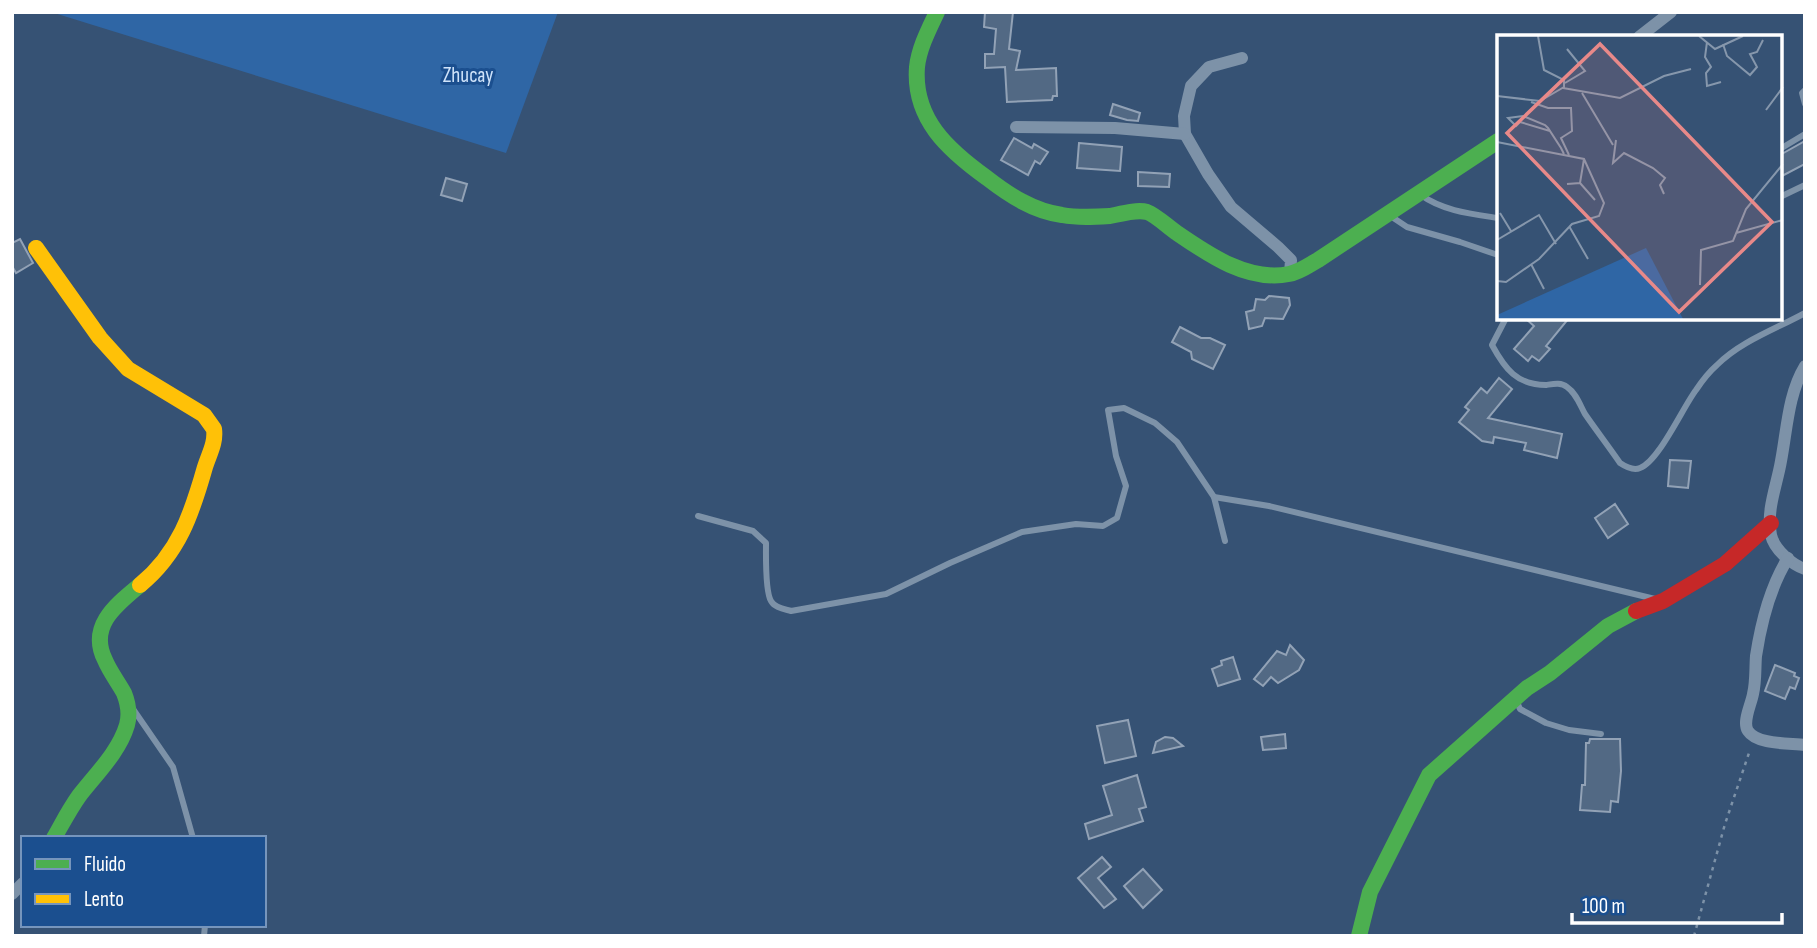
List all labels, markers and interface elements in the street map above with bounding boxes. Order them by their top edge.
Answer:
inset map [1497,35,1782,320]
park label: Zhucay [443,63,493,88]
legend [21,836,266,927]
text: Fluido [84,852,126,877]
scale bar [1572,881,1782,925]
text: Lento [84,887,124,912]
text: 100 m [1582,894,1625,919]

